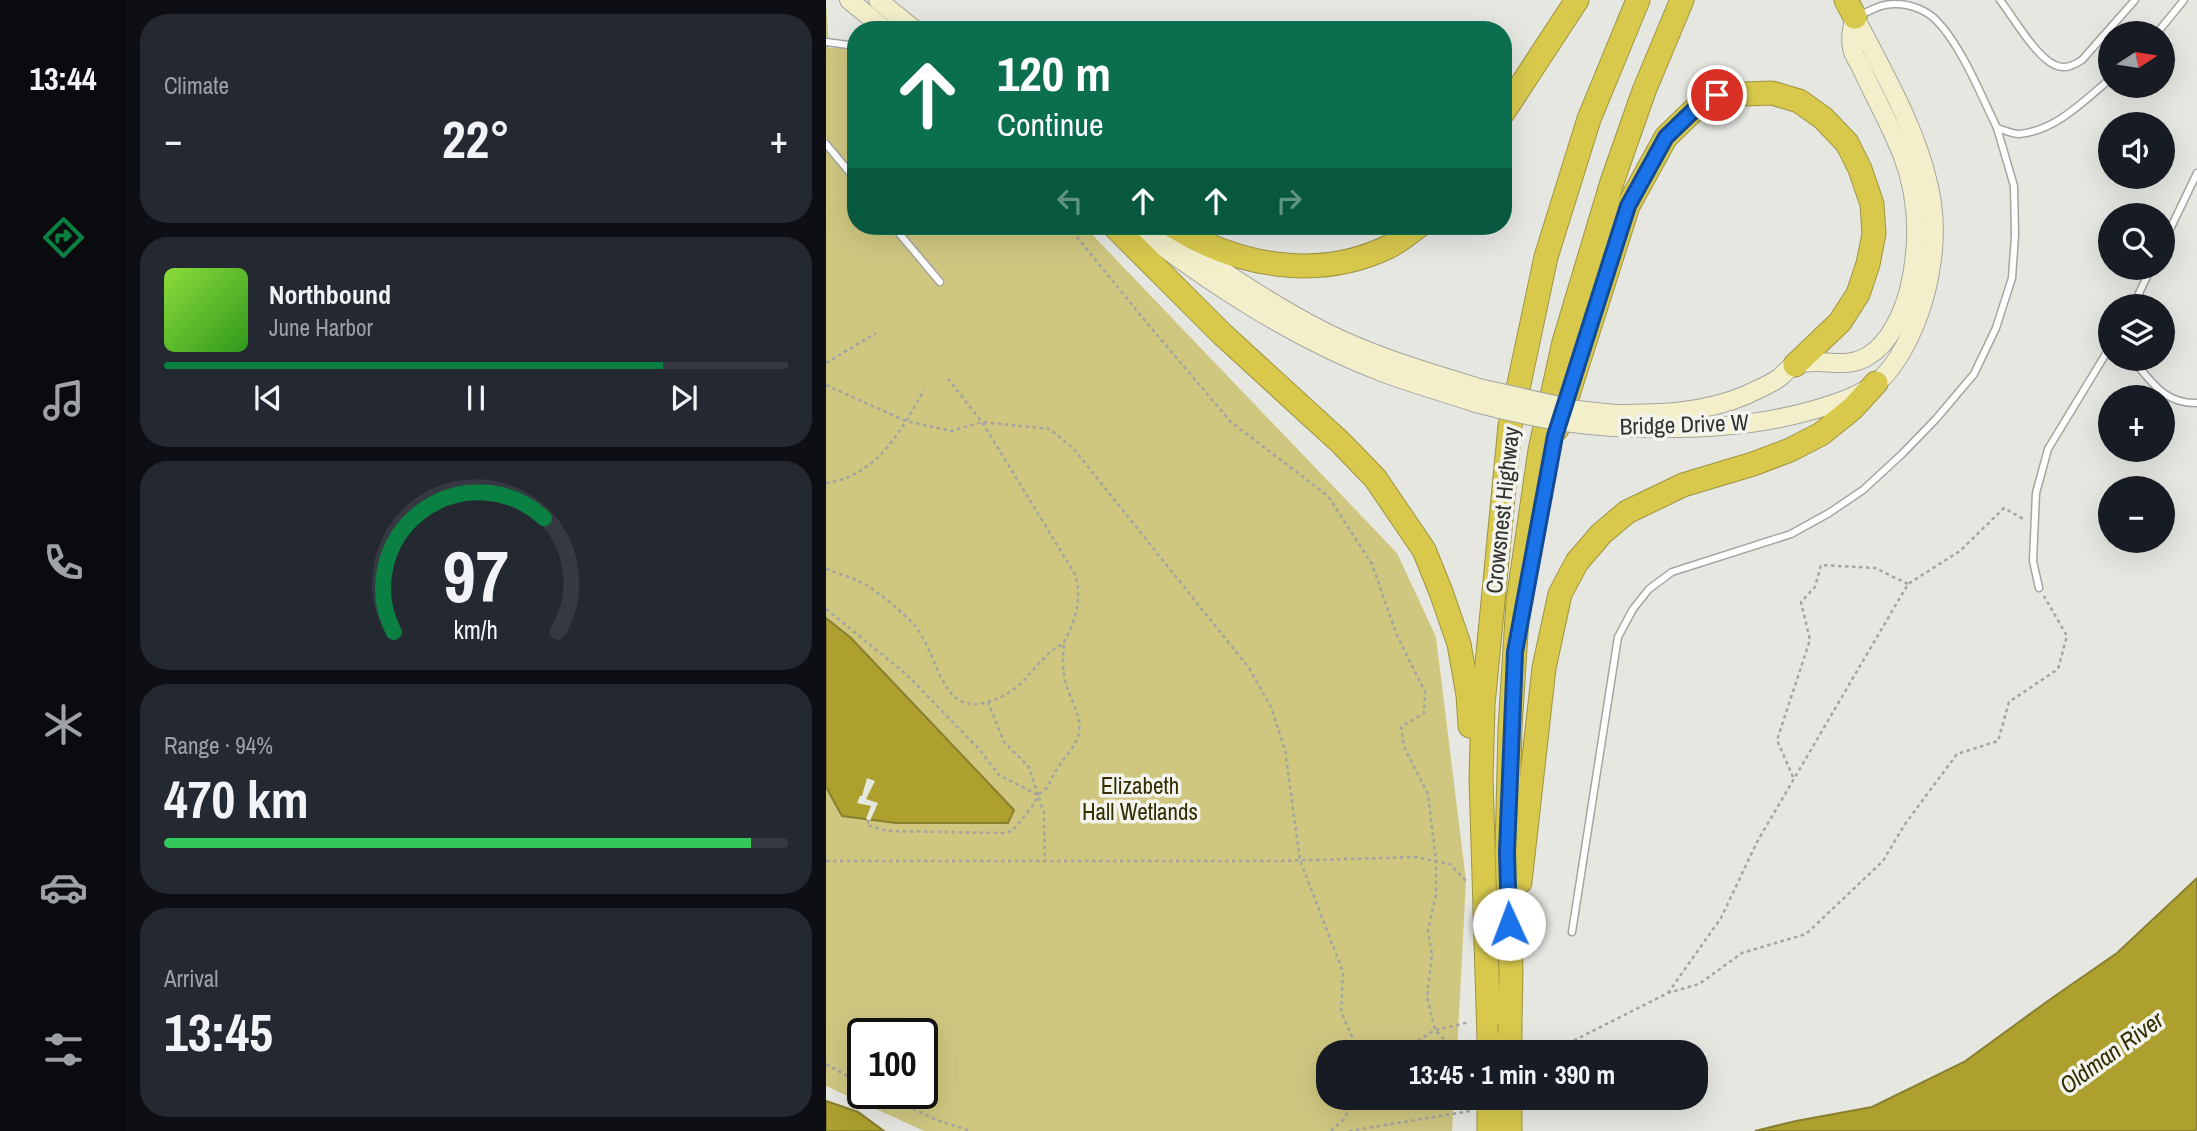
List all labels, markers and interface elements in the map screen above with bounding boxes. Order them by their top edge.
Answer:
north arrow [2098,21,2175,98]
map controls [2098,21,2175,553]
text: 120 m [997,40,1111,106]
icon: ahead [882,49,973,140]
text: 13:44 [29,57,97,100]
pin [1687,65,1747,125]
text: Climate [164,70,229,101]
icon: arrive [1698,76,1736,114]
text: Continue [997,103,1104,146]
text: 22° [442,104,510,174]
button: sound [2098,112,2175,189]
text: − [164,114,182,165]
text: + [770,114,788,165]
icon: left [1051,182,1089,220]
icon: ahead [1124,182,1162,220]
icon: ahead [1197,182,1235,220]
icon: right [1270,182,1308,220]
button: search [2098,203,2175,280]
icon: directions [39,213,88,262]
text: Northbound [269,277,391,312]
button: layers [2098,294,2175,371]
text: June Harbor [269,312,373,343]
icon: music [39,376,88,425]
icon: previous [249,379,287,417]
icon: pause [457,379,495,417]
icon: next [665,379,703,417]
button: + [2098,385,2175,462]
street label: Bridge Drive W [1619,406,1749,442]
street label: Crowsnest Highway [1478,424,1526,595]
button: − [2098,476,2175,553]
text: 97 [443,527,509,625]
icon: phone [39,538,88,587]
text: km/h [454,612,498,646]
icon: climate [39,700,88,749]
text: Range · 94% [164,730,273,761]
text: 470 km [164,764,309,834]
park label: Elizabeth Hall Wetlands [1082,770,1198,827]
icon: car [39,863,88,912]
position arrow [1472,887,1546,961]
text: Arrival [164,963,219,994]
text: 13:45 [164,997,273,1067]
water label: Oldman River [2052,1003,2171,1101]
speed limit sign: 100 [847,1018,938,1109]
icon: filters [39,1025,88,1074]
text: 13:45 · 1 min · 390 m [1409,1057,1615,1092]

